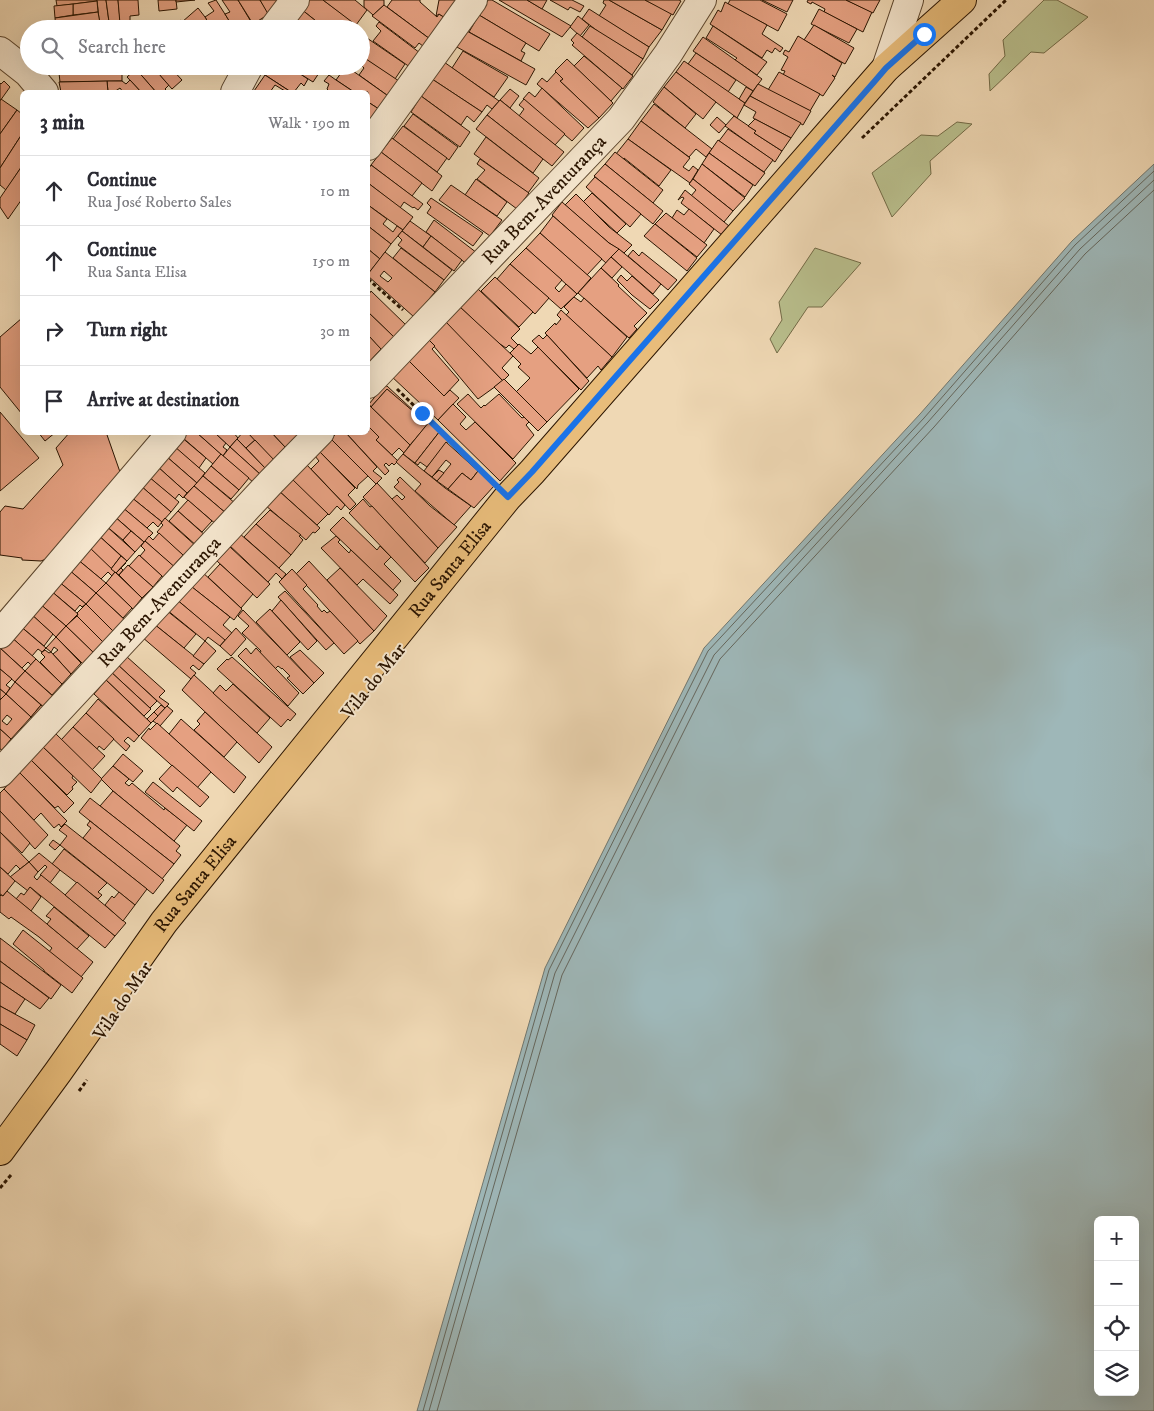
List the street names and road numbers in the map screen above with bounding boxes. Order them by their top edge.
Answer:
street label: Rua Bem-Aventurança [477,130,611,269]
street label: Rua Santa Elisa [404,516,496,622]
street label: Rua Bem-Aventurança [93,532,226,672]
street label: Vila do Mar [336,639,411,724]
street label: Rua Santa Elisa [149,830,241,937]
street label: Vila do Mar [88,957,158,1046]

